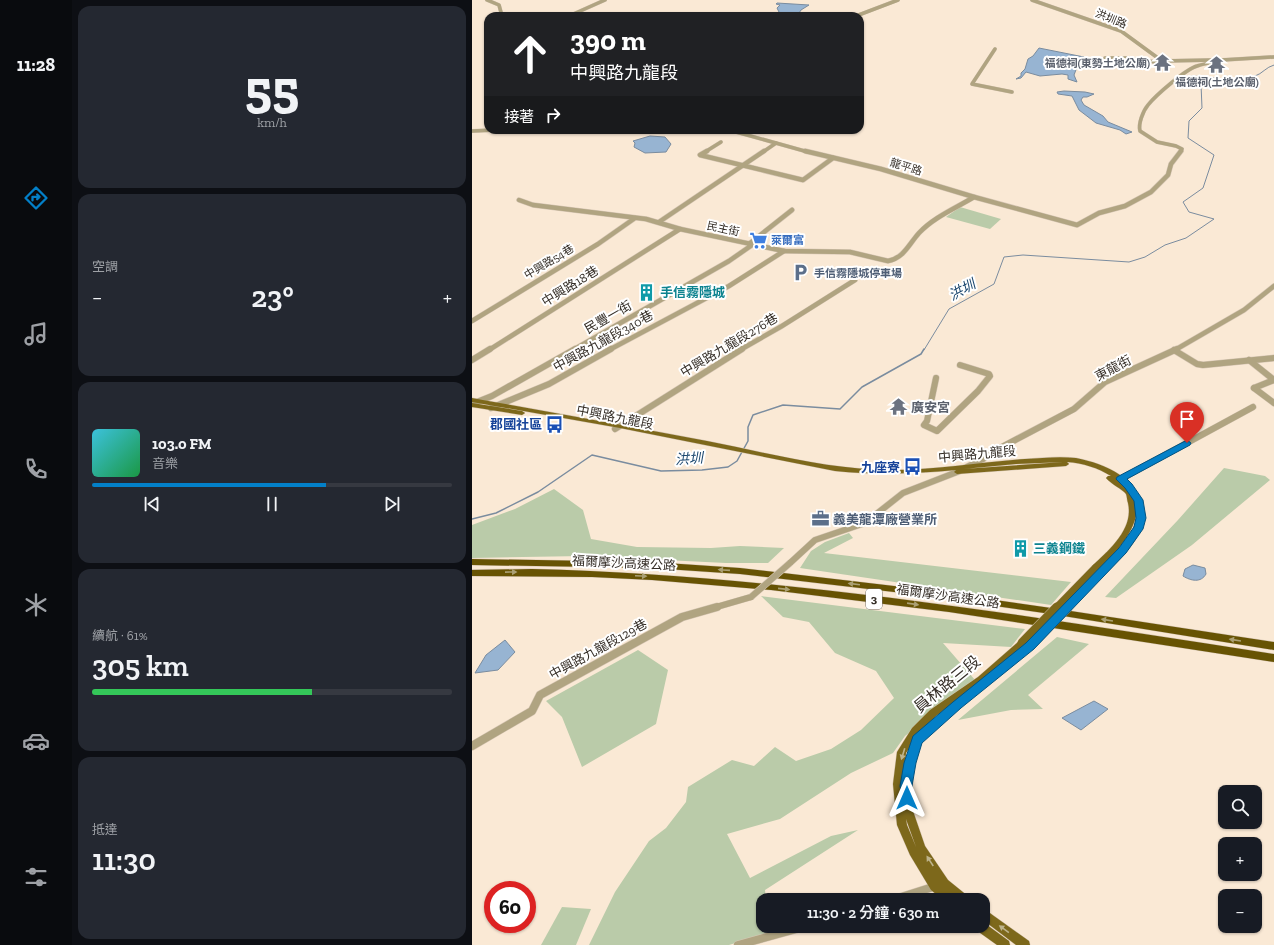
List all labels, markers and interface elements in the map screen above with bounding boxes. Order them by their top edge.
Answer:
street label: 洪圳路 [1093,7,1129,31]
text: 390 m [570,24,646,57]
icon: ahead [504,28,556,80]
temple icon: 福德祠(東勢土地公廟) [1153,53,1173,73]
text: 11:28 [17,54,55,76]
temple icon: 福德祠(土地公廟) [1207,54,1227,74]
place label: 福德祠(東勢土地公廟) [1045,57,1150,70]
text: 55 [245,58,299,120]
text: 中興路九龍段 [570,62,678,84]
place label: 福德祠(土地公廟) [1175,76,1259,89]
icon: right [542,104,564,126]
text: 接著 [504,108,534,126]
text: km/h [257,115,287,130]
street label: 龍平路 [888,156,924,178]
icon: directions [22,184,50,212]
street label: 民主街 [706,219,740,239]
supermarket icon: 萊爾富 [748,230,768,250]
place label: 萊爾富 [771,234,804,247]
street label: 中興路54巷 [522,242,576,282]
text: 空調 [92,259,118,274]
street label: 中興路18巷 [539,263,601,309]
parking icon: 手信霧隱城停車場 [791,263,811,283]
place label: 手信霧隱城停車場 [814,267,902,280]
water label: 洪圳 [946,275,980,304]
text: 23° [251,279,294,315]
building icon: 手信霧隱城 [637,282,657,302]
text: − [92,284,102,311]
text: + [443,284,452,311]
place label: 手信霧隱城 [660,285,725,300]
street label: 民豐一街 [582,298,634,336]
street label: 中興路九龍段340巷 [550,307,656,375]
street label: 中興路九龍段276巷 [678,310,780,380]
icon: music [22,320,50,348]
street label: 東龍街 [1092,352,1134,384]
temple icon: 廣安宮 [888,397,908,417]
place label: 廣安宮 [911,400,950,415]
street label: 中興路九龍段 [575,402,655,432]
pin [1170,402,1204,443]
icon: arrive [1176,408,1198,430]
bus stop icon: 郡國社區 [545,414,565,434]
place label: 郡國社區 [490,417,542,432]
text: 103.0 FM [152,435,212,453]
street label: 中興路九龍段 [937,443,1017,465]
water label: 洪圳 [674,449,706,468]
icon: phone [22,455,50,483]
text: 音樂 [152,456,178,471]
bus stop icon: 九座寮 [903,457,923,477]
place label: 九座寮 [861,460,900,475]
icon: previous [141,493,163,515]
icon: pause [261,493,283,515]
icon: next [381,493,403,515]
office icon: 義美龍潭廠營業所 [810,509,830,529]
place label: 義美龍潭廠營業所 [833,512,937,527]
building icon: 三義鋼鐵 [1010,538,1030,558]
place label: 三義鋼鐵 [1033,541,1085,556]
street label: 福爾摩沙高速公路 [572,553,676,573]
one-way arrow [718,567,730,574]
one-way arrow [505,568,517,575]
one-way arrow [635,573,648,579]
one-way arrow [848,581,860,587]
street label: 福爾摩沙高速公路 [895,581,1001,611]
one-way arrow [778,585,790,592]
road number: 3 [866,589,882,609]
icon: climate [22,591,50,619]
one-way arrow [907,601,919,607]
street label: 中興路九龍段129巷 [546,616,650,682]
one-way arrow [1101,617,1113,623]
text: 續航 · 61% [92,628,148,643]
one-way arrow [1229,637,1242,643]
text: 305 km [92,648,189,684]
street label: 員林路三段 [910,651,984,717]
icon: car [22,727,50,755]
one-way arrow [900,749,906,761]
position arrow [886,777,928,819]
map controls [1218,785,1262,933]
button: search [1218,785,1262,829]
text: 抵達 [92,822,118,837]
button: + [1218,837,1262,881]
text: 11:30 [92,842,156,878]
one-way arrow [926,856,934,867]
icon: filters [22,863,50,891]
speed limit sign: 60 [484,881,536,933]
button: − [1218,889,1262,933]
text: 11:30 · 2 分鐘 · 630 m [807,904,939,922]
one-way arrow [999,925,1010,933]

